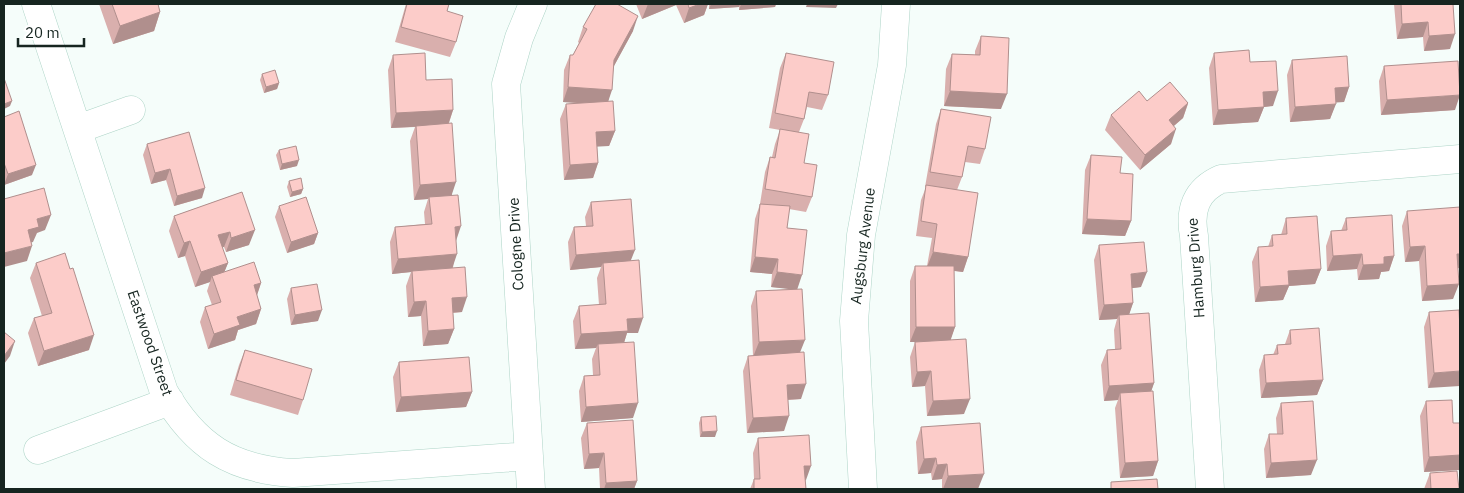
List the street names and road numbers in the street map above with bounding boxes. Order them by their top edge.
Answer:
street label: Augsburg Avenue [846,187,879,305]
street label: Cologne Drive [504,197,527,291]
street label: Hamburg Drive [1183,217,1208,319]
street label: Eastwood Street [123,287,178,398]

